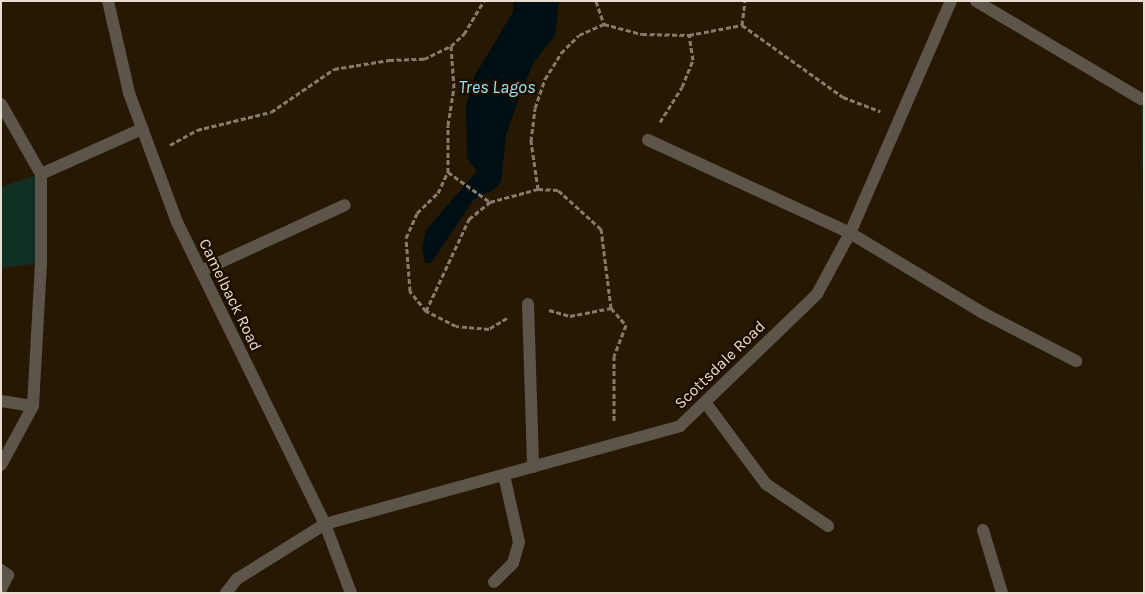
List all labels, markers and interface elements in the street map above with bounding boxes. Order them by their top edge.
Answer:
water label: Tres Lagos [459,76,535,98]
street label: Camelback Road [195,236,265,354]
street label: Scottsdale Road [671,317,769,413]

